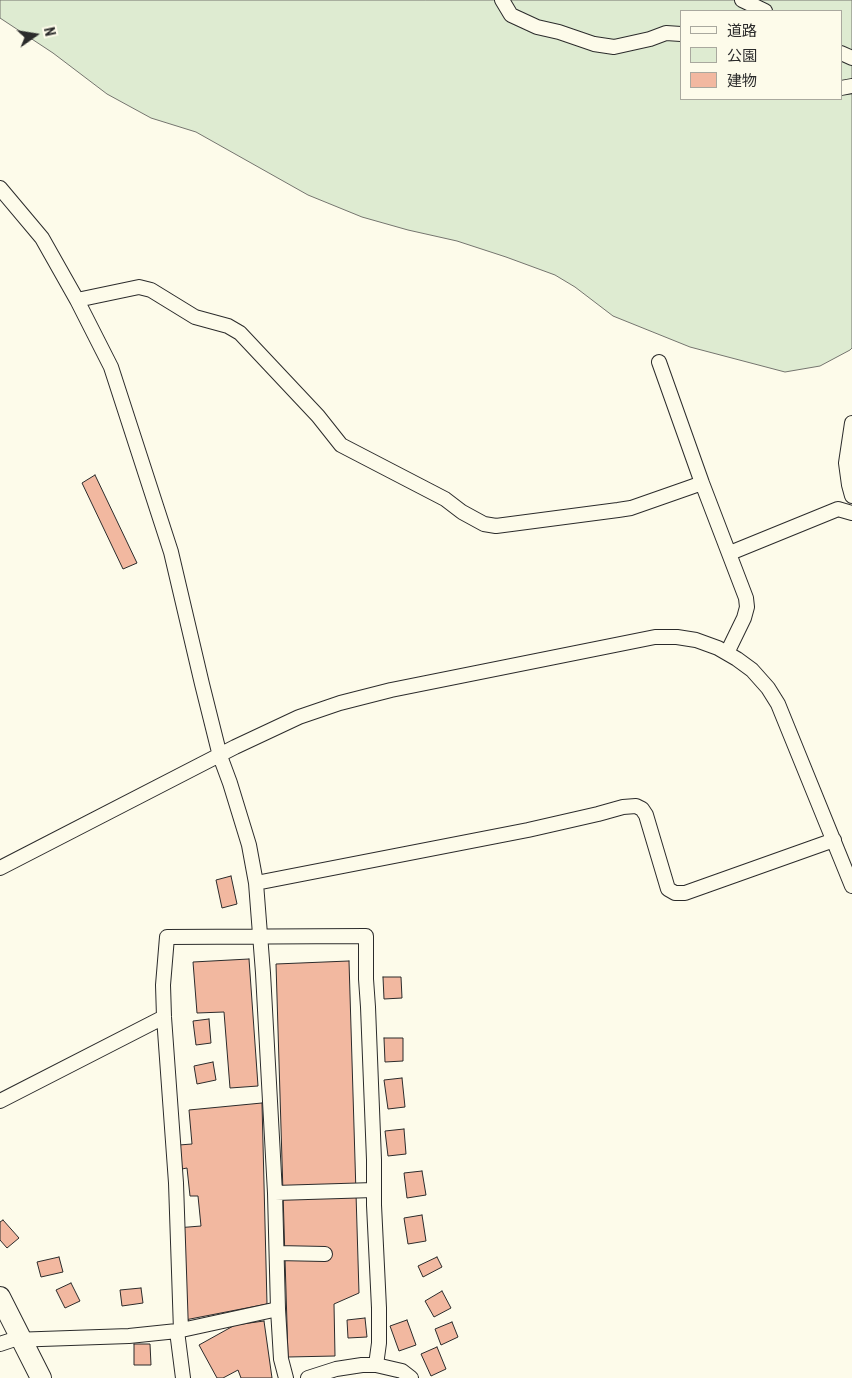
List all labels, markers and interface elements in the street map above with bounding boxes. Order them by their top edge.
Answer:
north arrow [10,10,60,60]
legend [680,10,842,100]
text: 道路 [727,22,757,40]
text: N [41,26,58,38]
text: 公園 [727,47,757,65]
text: 建物 [727,72,757,90]

